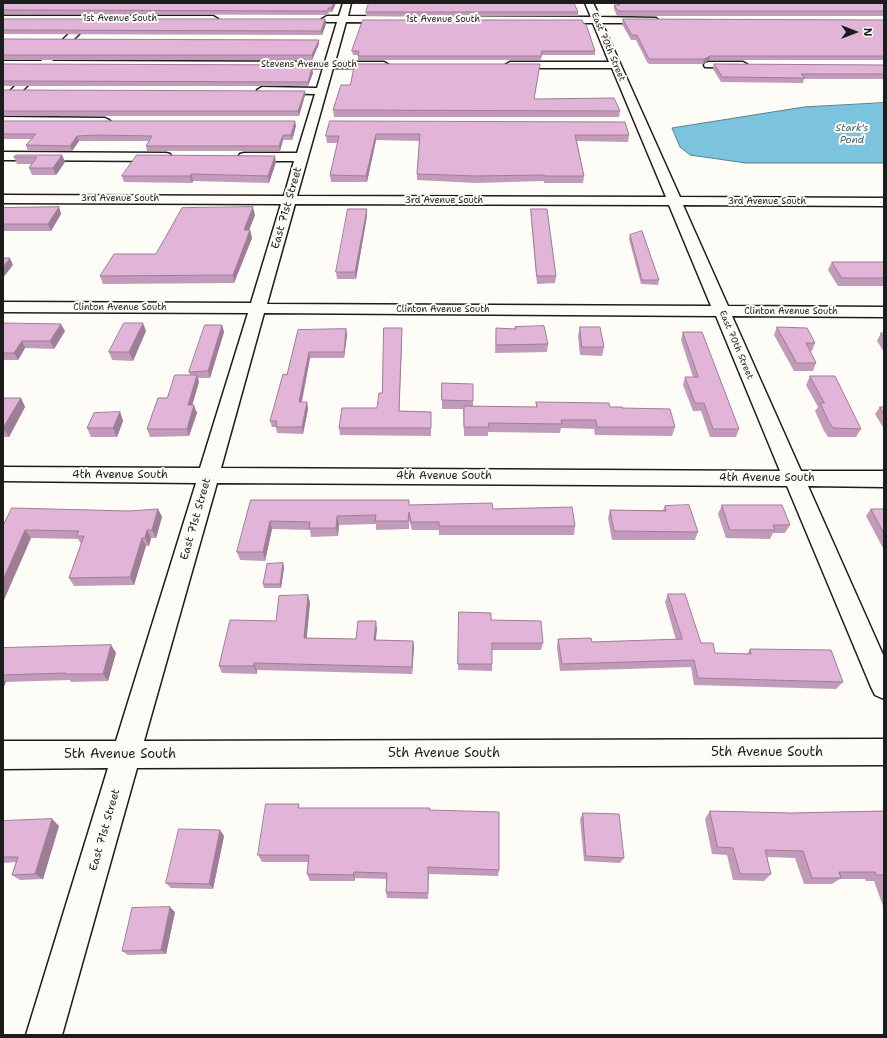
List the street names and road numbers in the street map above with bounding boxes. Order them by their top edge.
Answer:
street label: East 70th Street [589,11,627,83]
street label: 1st Avenue South [83,14,157,24]
street label: 1st Avenue South [406,15,480,25]
street label: Stevens Avenue South [261,60,357,70]
street label: East 71st Street [269,165,305,251]
street label: 3rd Avenue South [81,194,159,204]
street label: 3rd Avenue South [405,196,483,206]
street label: 3rd Avenue South [728,197,806,207]
street label: Clinton Avenue South [73,303,167,313]
street label: Clinton Avenue South [396,305,490,315]
street label: Clinton Avenue South [744,307,838,317]
street label: East 70th Street [717,309,755,381]
street label: 4th Avenue South [72,468,168,482]
street label: 4th Avenue South [396,469,492,483]
street label: 4th Avenue South [719,471,815,485]
street label: East 71st Street [178,476,214,562]
street label: 5th Avenue South [711,745,823,761]
street label: 5th Avenue South [388,746,500,762]
street label: 5th Avenue South [64,747,176,763]
street label: East 71st Street [87,787,123,873]

